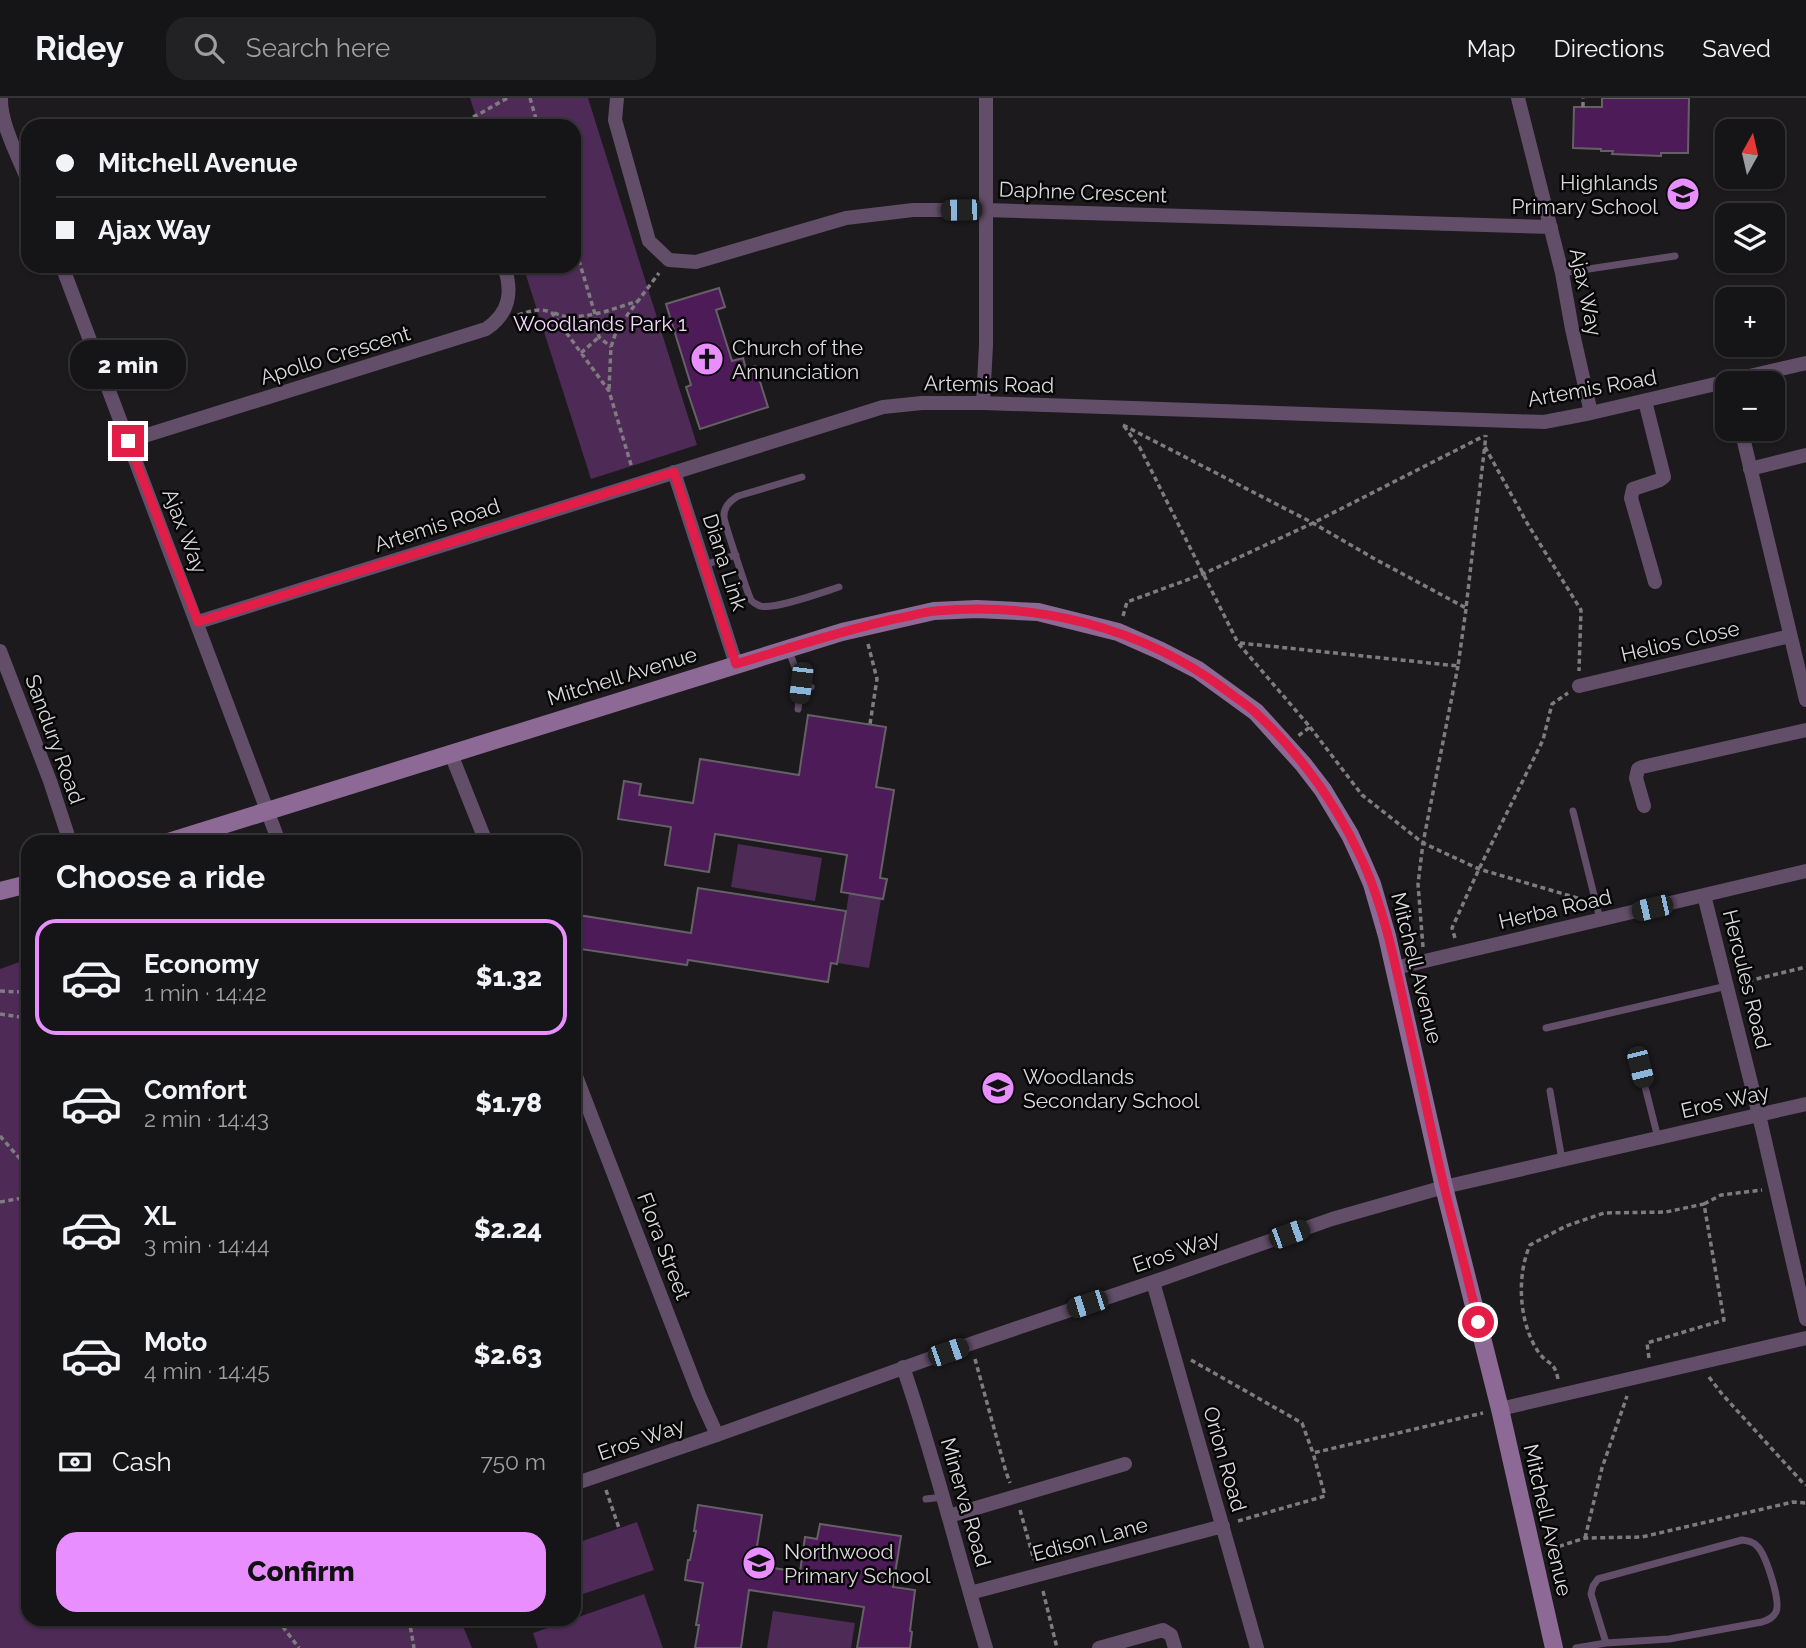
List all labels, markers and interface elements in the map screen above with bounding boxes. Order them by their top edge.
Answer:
search box [166,17,656,80]
text: Ridey [35,29,124,68]
icon: search [190,29,228,67]
text: Search here [246,33,390,63]
text: Map [1467,34,1516,63]
text: Directions [1554,34,1664,63]
text: Saved [1702,34,1771,63]
north arrow [1715,119,1785,189]
map controls [1715,119,1785,441]
text: Mitchell Avenue [98,148,298,178]
place label: Highlands Primary School [1511,170,1658,219]
school or university icon: Highlands Primary School [1664,175,1702,213]
street label: Daphne Crescent [998,177,1168,207]
car [940,199,983,221]
button: layers [1715,203,1785,273]
text: Ajax Way [98,215,211,245]
street label: Ajax Way [1565,246,1607,338]
button: + [1715,287,1785,357]
park label: Woodlands Park 1 [513,311,687,336]
street label: Apollo Crescent [257,320,413,390]
place label: Church of the Annunciation [732,335,863,384]
callout: 2 min [70,340,186,388]
church icon: Church of the Annunciation [688,340,726,378]
text: 2 min [98,351,158,378]
street label: Artemis Road [1526,364,1658,412]
street label: Artemis Road [924,370,1054,398]
button: − [1715,371,1785,441]
route end [112,425,144,457]
street label: Ajax Way [157,485,213,577]
street label: Artemis Road [371,493,503,557]
street label: Diana Link [698,510,752,614]
street label: Helios Close [1618,615,1742,667]
street label: Mitchell Avenue [544,641,700,711]
car [789,661,814,705]
street label: Sandury Road [20,671,90,807]
text: Choose a ride [56,858,265,895]
street label: Herba Road [1496,884,1614,934]
street label: Mitchell Avenue [1386,890,1448,1046]
car [1630,893,1675,923]
street label: Hercules Road [1718,907,1776,1051]
icon: car [60,946,123,1009]
text: Economy [144,949,259,979]
text: $1.32 [476,962,542,992]
text: 1 min · 14:42 [144,979,267,1006]
car [1625,1044,1656,1090]
place label: Woodlands Secondary School [1023,1064,1200,1113]
school or university icon: Woodlands Secondary School [979,1069,1017,1107]
icon: car [60,1072,123,1135]
text: Comfort [144,1075,247,1105]
street label: Eros Way [1678,1079,1772,1123]
text: $1.78 [475,1088,542,1118]
text: 2 min · 14:43 [144,1105,269,1132]
street label: Flora Street [632,1189,696,1303]
icon: car [60,1198,123,1261]
text: XL [144,1201,176,1231]
text: $2.24 [474,1214,542,1244]
car [1266,1217,1313,1251]
street label: Eros Way [1129,1224,1223,1278]
text: 3 min · 14:44 [144,1231,270,1258]
car [1064,1288,1111,1320]
route start [1462,1306,1494,1338]
icon: car [60,1324,123,1387]
text: Moto [144,1327,207,1357]
car [925,1335,972,1369]
text: $2.63 [474,1340,542,1370]
text: 4 min · 14:45 [144,1357,270,1384]
street label: Orion Road [1198,1404,1252,1514]
street label: Eros Way [594,1412,688,1466]
street label: Minerva Road [936,1435,996,1569]
street label: Mitchell Avenue [1518,1442,1578,1598]
icon: cash [56,1443,94,1481]
text: Cash [112,1447,172,1477]
text: 750 m [480,1448,546,1475]
street label: Edison Lane [1029,1512,1151,1566]
button: Confirm [56,1532,546,1612]
place label: Northwood Primary School [784,1539,931,1588]
school or university icon: Northwood Primary School [740,1544,778,1582]

